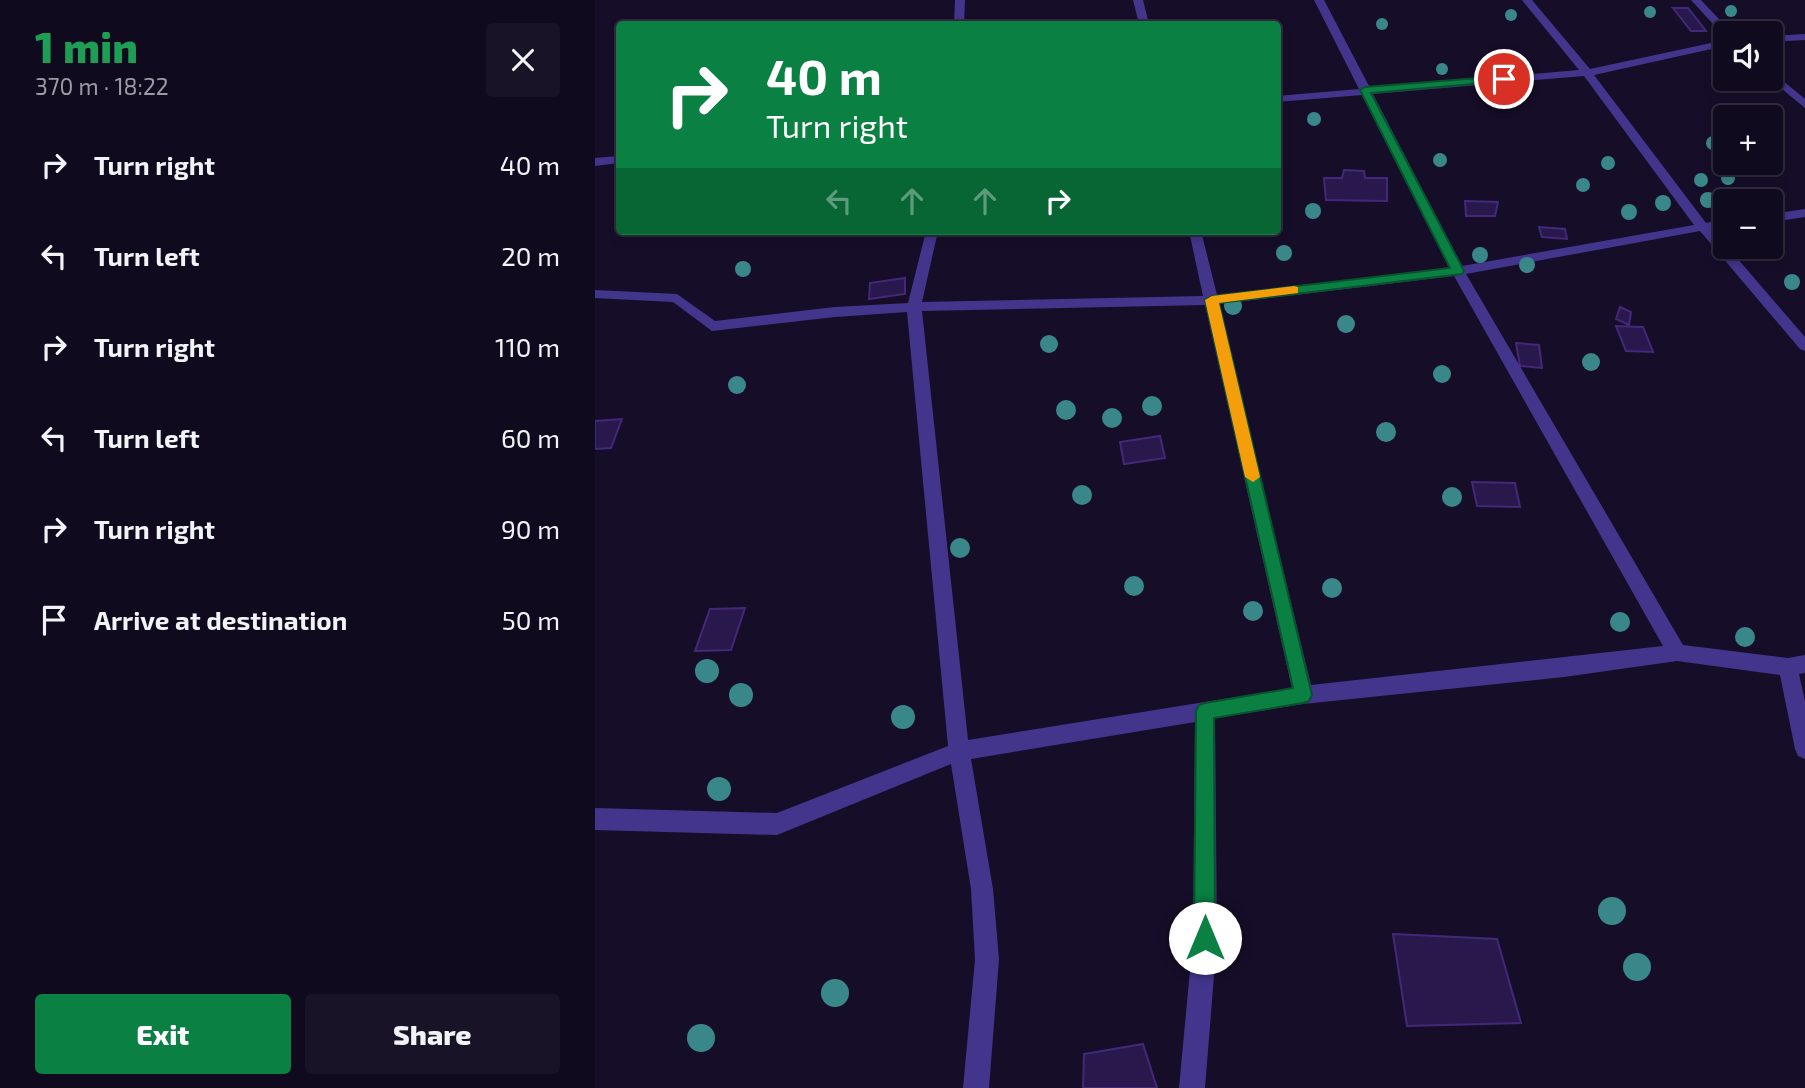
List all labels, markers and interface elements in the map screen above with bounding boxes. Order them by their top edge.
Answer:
text: 1 min [35,21,138,71]
map controls [1713,21,1783,259]
button: sound [1713,21,1783,91]
button: close [486,23,560,97]
text: 40 m [766,46,882,105]
icon: right [651,49,742,140]
pin [1474,49,1534,109]
icon: arrive [1485,60,1523,98]
text: 370 m · 18:22 [35,72,169,100]
button: + [1713,105,1783,175]
text: Turn right [766,106,908,144]
icon: right [35,146,73,184]
text: Turn right [94,149,215,180]
text: 40 m [500,149,560,180]
icon: left [820,182,858,220]
icon: ahead [893,182,931,220]
icon: ahead [966,182,1004,220]
icon: right [1039,182,1077,220]
button: − [1713,189,1783,259]
icon: left [35,237,73,275]
text: Turn left [94,240,200,271]
text: 20 m [501,240,560,271]
icon: right [35,328,73,366]
text: Turn right [94,331,215,362]
text: 110 m [495,331,560,362]
icon: left [35,419,73,457]
text: Turn left [94,422,200,453]
text: 60 m [501,422,560,453]
icon: right [35,510,73,548]
text: Turn right [94,513,215,544]
text: 90 m [501,513,560,544]
icon: arrive [35,601,73,639]
text: Arrive at destination [94,604,347,635]
text: 50 m [502,604,560,635]
position arrow [1168,901,1242,975]
button: Exit [35,994,291,1074]
button: Share [305,994,560,1074]

